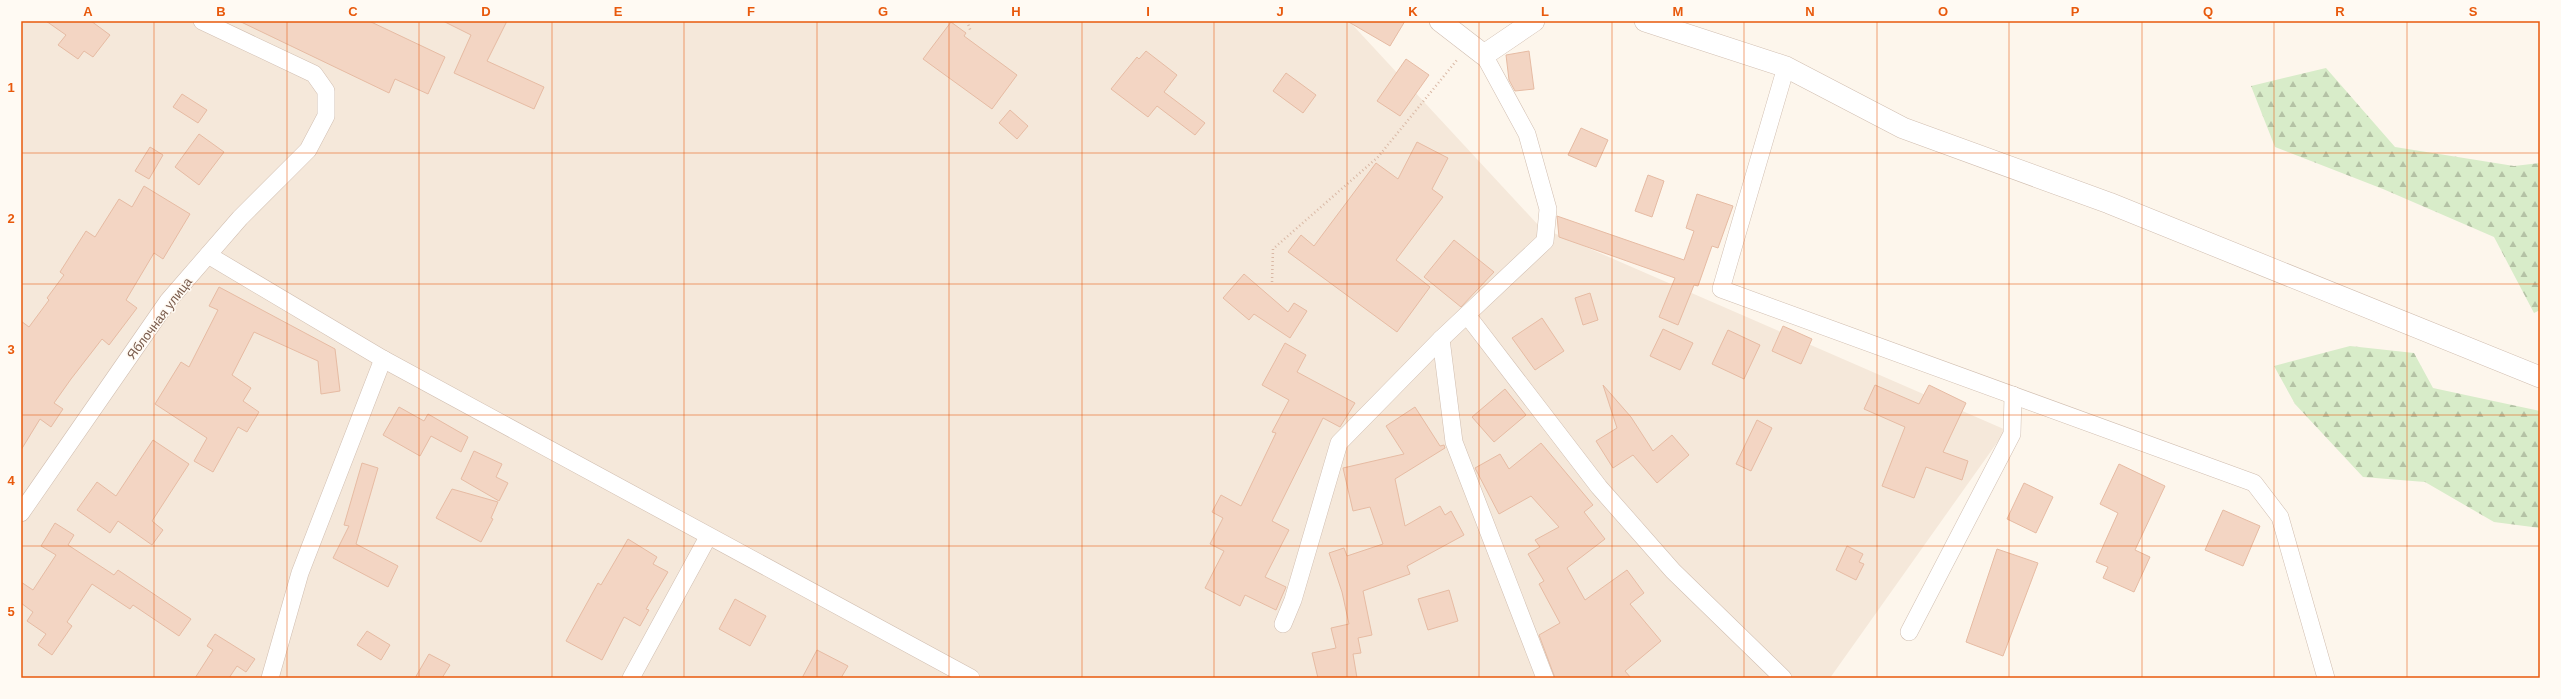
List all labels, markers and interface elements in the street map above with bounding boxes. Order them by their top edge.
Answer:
text: A [83,4,93,19]
text: B [216,4,226,19]
text: C [348,4,358,19]
text: D [481,4,491,19]
text: E [614,4,623,19]
text: F [747,4,755,19]
text: G [878,4,888,19]
text: H [1011,4,1021,19]
text: I [1146,4,1150,19]
text: J [1276,4,1284,19]
text: K [1408,4,1418,19]
text: L [1541,4,1549,19]
text: M [1673,4,1683,19]
text: N [1805,4,1815,19]
text: O [1938,4,1948,19]
text: P [2071,4,2080,19]
text: Q [2203,4,2213,19]
text: R [2335,4,2345,19]
text: S [2469,4,2478,19]
text: 1 [7,80,15,95]
text: 2 [7,211,15,226]
street label: Яблочная улица [124,274,195,362]
text: 3 [7,342,15,357]
text: 4 [7,473,15,488]
text: 5 [7,604,15,619]

